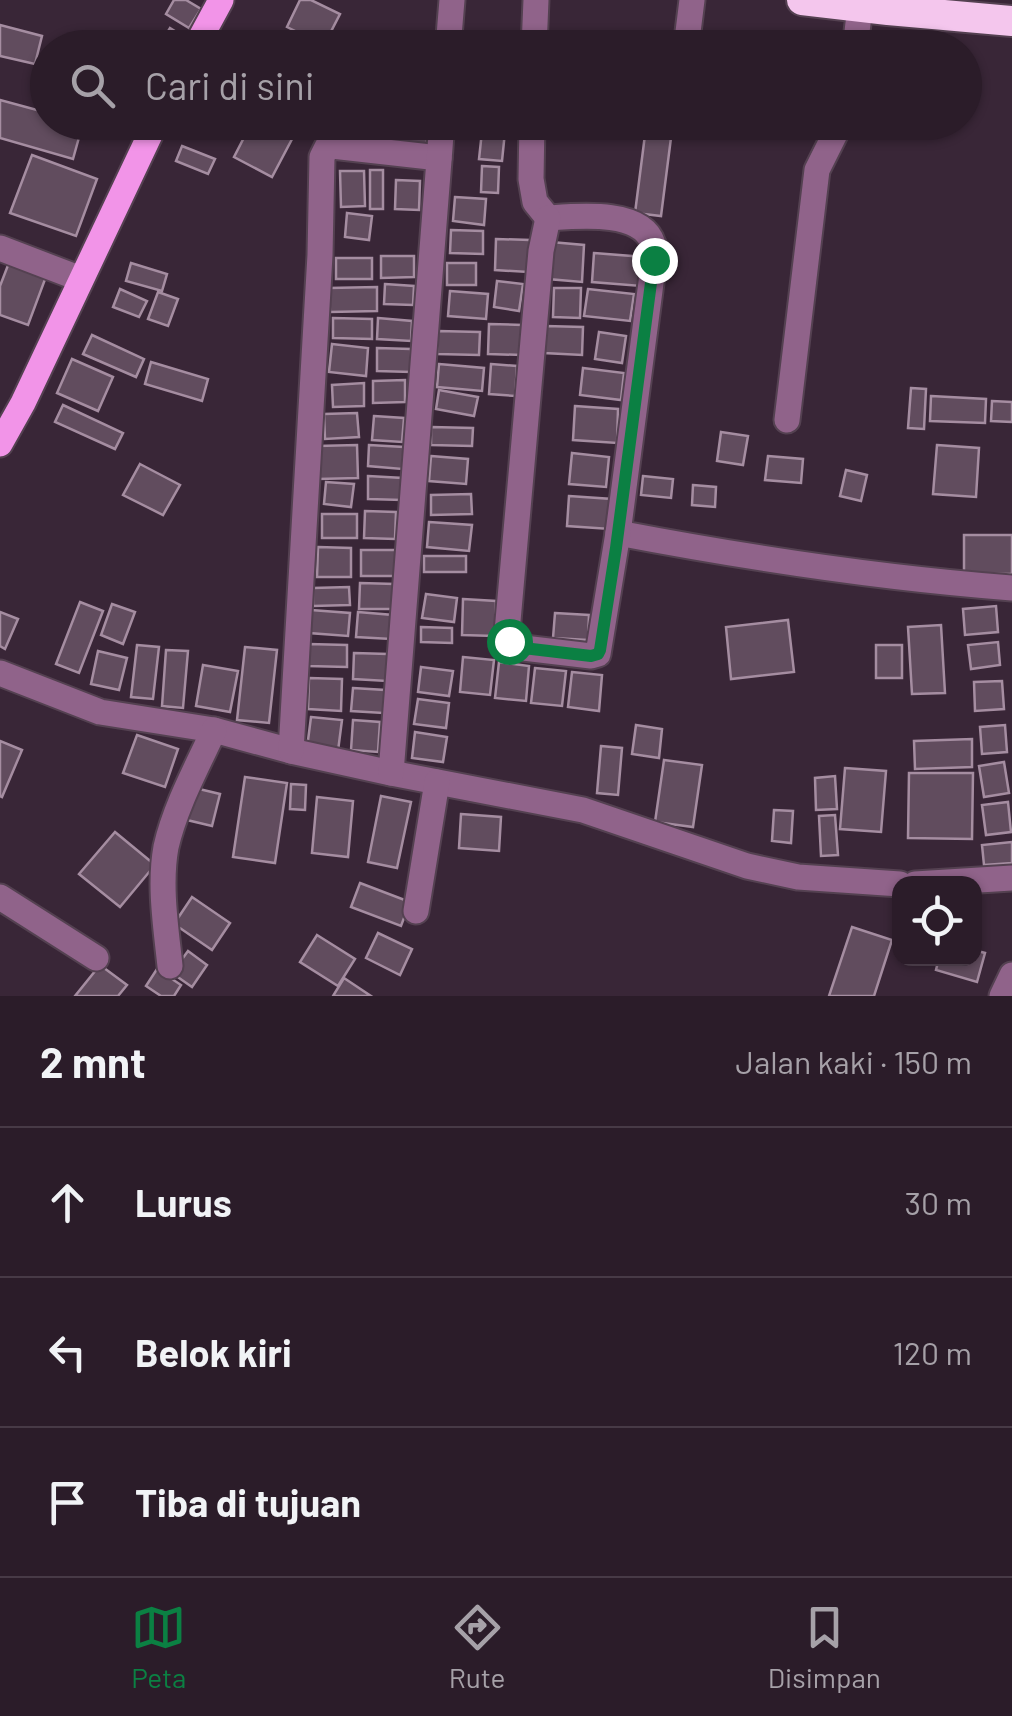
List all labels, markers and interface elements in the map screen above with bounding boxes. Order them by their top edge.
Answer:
search box [30,30,982,140]
icon: search [65,58,120,113]
text: Cari di sini [145,62,315,108]
route end [632,238,678,284]
route start [487,619,533,665]
map controls [892,876,982,966]
button: locate [892,876,982,966]
text: 2 mnt [40,1036,146,1086]
text: Jalan kaki · 150 m [735,1042,972,1080]
icon: ahead [40,1175,95,1230]
text: Lurus [135,1179,232,1225]
text: 30 m [905,1183,972,1221]
icon: left [40,1325,95,1380]
text: Belok kiri [135,1329,292,1375]
text: 120 m [893,1333,972,1371]
icon: arrive [40,1475,95,1530]
text: Tiba di tujuan [135,1479,361,1525]
tab: Peta [131,1600,186,1694]
tab: Rute [449,1600,506,1694]
tab: Disimpan [768,1600,881,1694]

